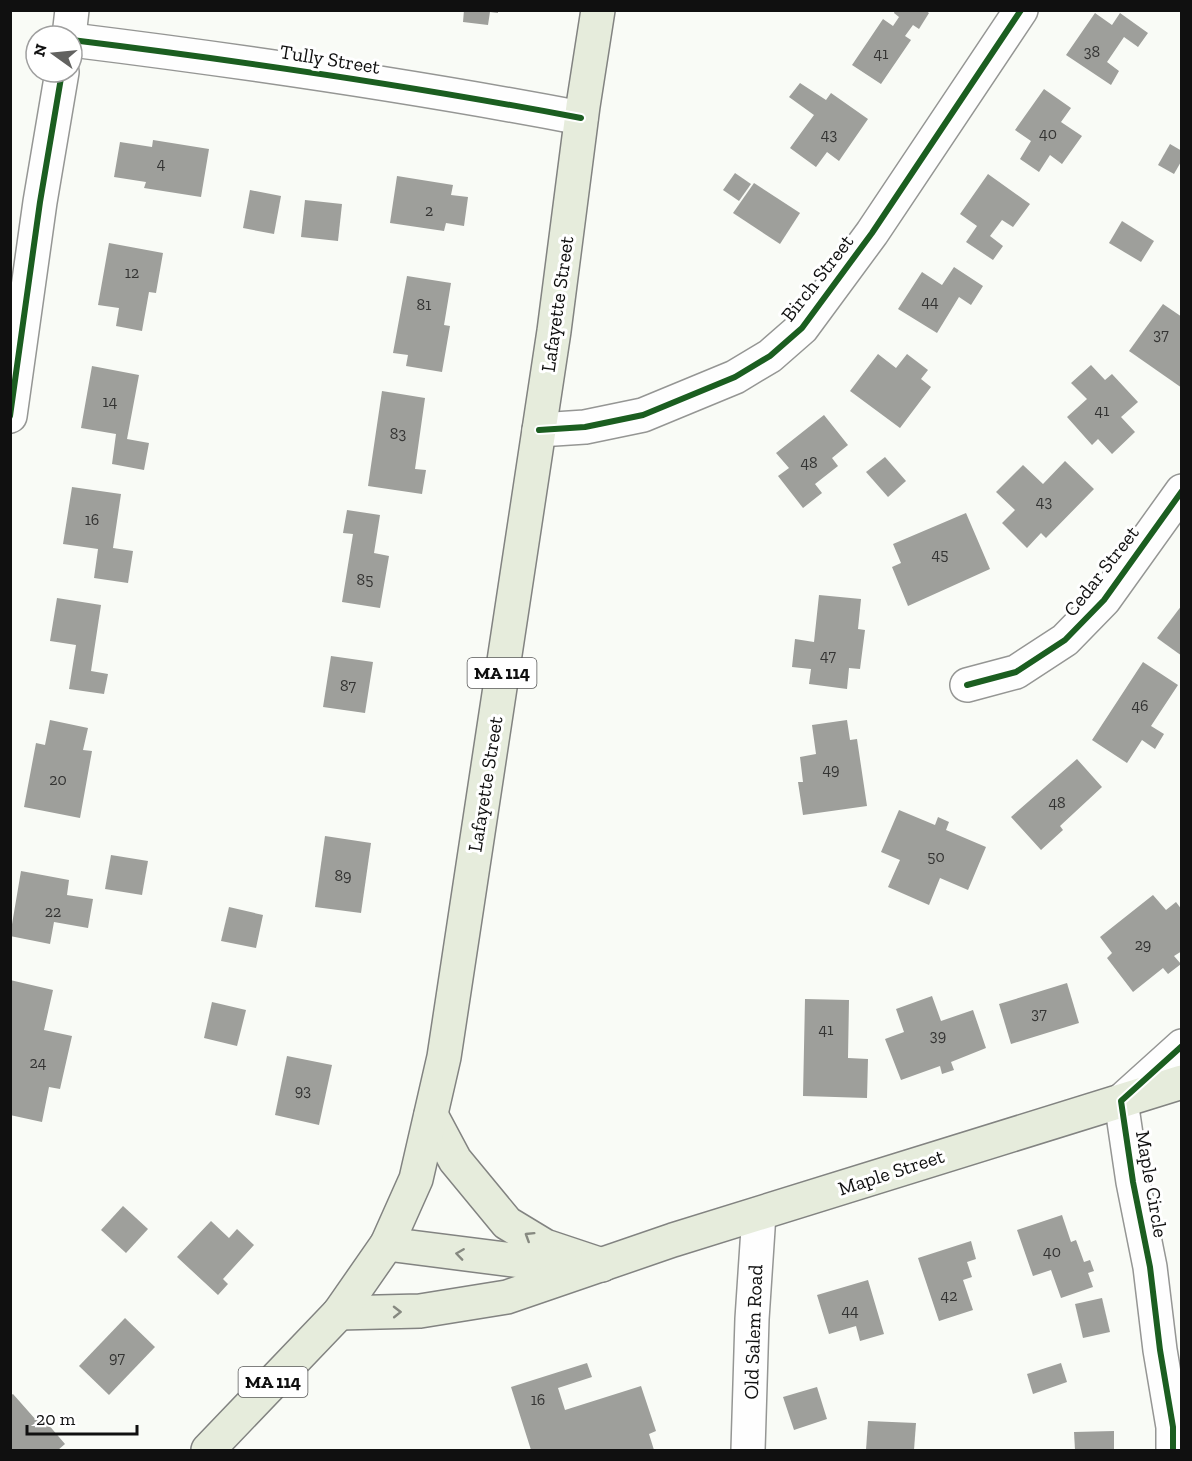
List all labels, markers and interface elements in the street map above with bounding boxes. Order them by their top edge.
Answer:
north arrow [24,24,84,84]
street label: Tully Street [278,39,382,79]
text: N [29,42,51,59]
house number: 38 [1084,42,1100,61]
house number: 41 [874,44,888,63]
house number: 40 [1039,124,1057,143]
house number: 43 [821,125,837,144]
house number: 4 [157,154,166,173]
house number: 2 [425,201,433,220]
street label: Birch Street [776,229,859,326]
street label: Lafayette Street [536,234,578,374]
house number: 12 [125,263,139,282]
house number: 44 [921,292,939,311]
house number: 81 [417,295,431,314]
house number: 37 [1153,325,1169,344]
house number: 14 [103,392,118,411]
house number: 41 [1095,401,1109,420]
house number: 83 [390,424,406,443]
house number: 48 [800,453,818,472]
house number: 43 [1036,492,1052,511]
house number: 16 [85,510,99,529]
street label: Cedar Street [1058,520,1144,621]
house number: 45 [932,545,948,564]
house number: 85 [357,570,373,589]
house number: 47 [820,646,836,665]
road number: MA 114 [468,658,536,688]
house number: 87 [340,676,357,695]
house number: 46 [1131,696,1149,715]
street label: Lafayette Street [462,714,508,854]
house number: 49 [822,760,840,779]
house number: 20 [49,770,67,789]
house number: 48 [1048,793,1066,812]
house number: 50 [927,847,945,866]
house number: 89 [334,866,352,885]
house number: 22 [45,902,61,921]
house number: 29 [1135,935,1151,954]
house number: 37 [1031,1004,1047,1023]
house number: 41 [819,1020,833,1039]
house number: 39 [930,1026,946,1045]
house number: 24 [30,1053,47,1072]
house number: 93 [295,1081,311,1100]
street label: Maple Circle [1131,1129,1173,1239]
street label: Maple Street [835,1143,948,1200]
one-way arrow [524,1233,535,1244]
house number: 40 [1043,1242,1061,1261]
one-way arrow [456,1249,465,1261]
street label: Old Salem Road [739,1264,767,1400]
house number: 42 [941,1286,957,1305]
house number: 44 [841,1301,859,1320]
one-way arrow [393,1305,402,1318]
house number: 97 [109,1348,125,1367]
road number: MA 114 [238,1367,308,1397]
house number: 16 [531,1390,545,1409]
scale bar [27,1398,136,1436]
text: 20 m [36,1408,76,1430]

